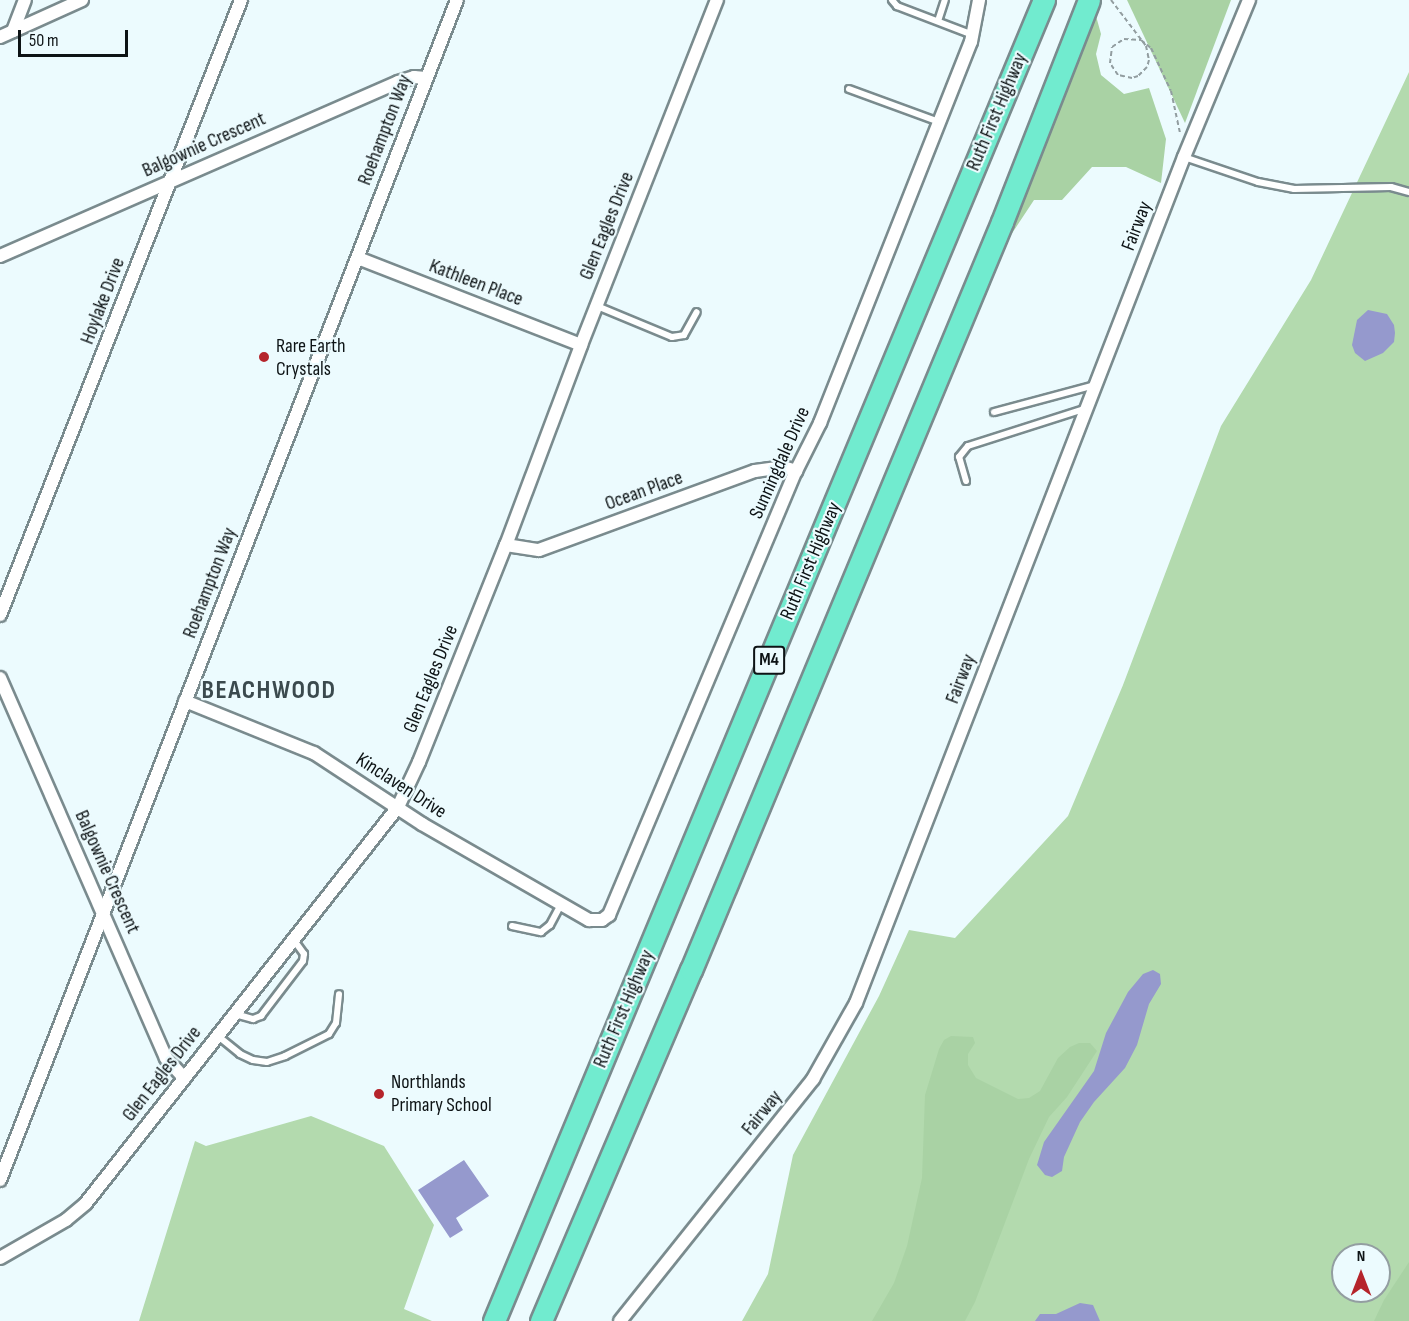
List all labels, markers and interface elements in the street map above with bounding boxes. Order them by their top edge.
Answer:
scale bar [21,18,130,56]
text: 50 m [29,30,59,51]
street label: Ruth First Highway [961,50,1033,174]
street label: Roehampton Way [353,71,417,189]
street label: Balgownie Crescent [139,107,269,183]
street label: Glen Eagles Drive [574,169,640,283]
street label: Fairway [1117,198,1157,254]
street label: Hoylake Drive [76,254,130,348]
street label: Kathleen Place [426,254,526,312]
place label: Rare Earth Crystals [276,334,346,381]
marker: Rare Earth Crystals [257,350,271,364]
street label: Sunningdale Drive [745,403,815,523]
street label: Ocean Place [602,466,686,516]
street label: Ruth First Highway [775,499,847,623]
street label: Roehampton Way [178,524,242,642]
street label: Glen Eagles Drive [398,622,464,736]
road number: M4 [752,645,786,675]
street label: Fairway [941,651,981,707]
district label: BEACHWOOD [202,675,336,707]
street label: Kinclaven Drive [351,748,451,824]
street label: Balgownie Crescent [69,807,145,937]
street label: Ruth First Highway [588,947,660,1071]
street label: Glen Eagles Drive [117,1022,207,1126]
place label: Northlands Primary School [391,1070,492,1117]
street label: Fairway [737,1086,787,1140]
marker: Northlands Primary School [372,1087,386,1101]
north arrow [1331,1243,1391,1303]
text: N [1357,1247,1365,1266]

